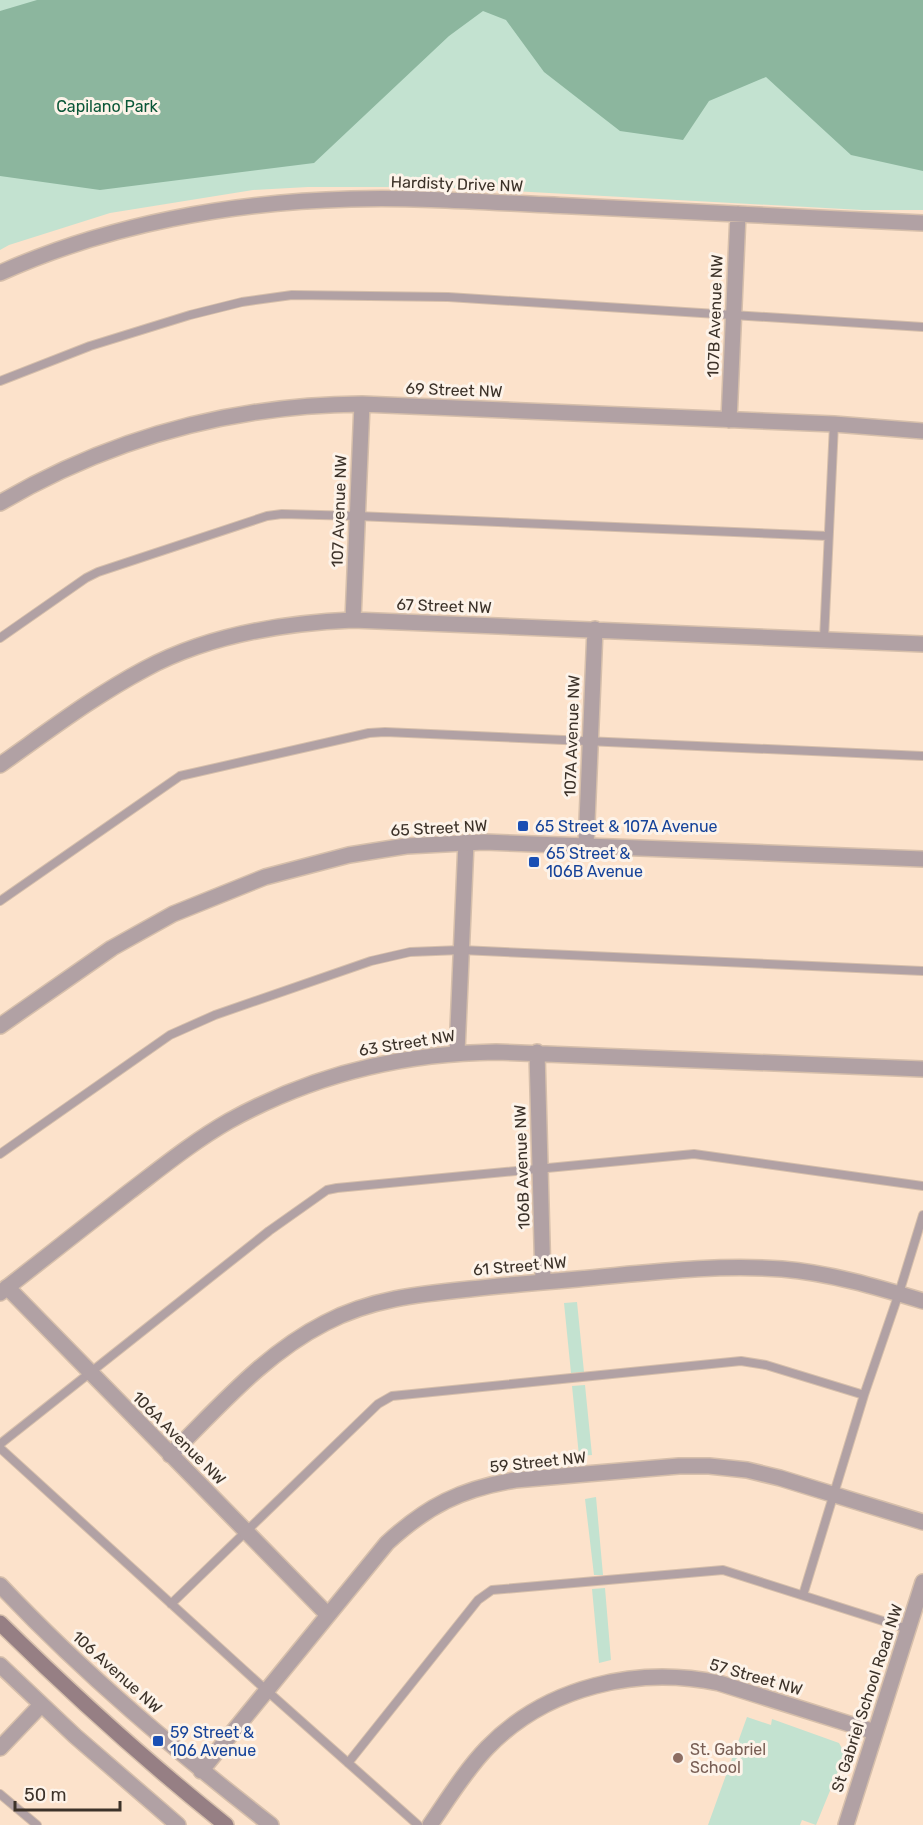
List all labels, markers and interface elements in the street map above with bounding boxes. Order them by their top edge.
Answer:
park label: Capilano Park [56,97,159,116]
street label: Hardisty Drive NW [390,172,524,196]
street label: 107B Avenue NW [703,254,727,378]
street label: 69 Street NW [405,379,503,401]
street label: 107 Avenue NW [328,454,350,568]
street label: 67 Street NW [396,595,492,617]
street label: 107A Avenue NW [560,674,584,797]
street label: 65 Street NW [390,816,488,840]
place label: 65 Street & 107A Avenue [535,817,718,836]
marker: 65 Street & 107A Avenue [516,819,530,833]
place label: 65 Street & 106B Avenue [546,844,643,881]
marker: 65 Street & 106B Avenue [527,855,541,869]
street label: 63 Street NW [357,1026,457,1060]
street label: 106B Avenue NW [510,1104,534,1230]
street label: 61 Street NW [472,1252,568,1280]
street label: 106A Avenue NW [128,1387,230,1489]
street label: 59 Street NW [489,1447,587,1477]
street label: St Gabriel School Road NW [828,1601,906,1794]
street label: 106 Avenue NW [68,1627,166,1717]
street label: 57 Street NW [707,1655,805,1699]
place label: 59 Street & 106 Avenue [170,1723,256,1760]
marker: 59 Street & 106 Avenue [151,1734,165,1748]
place label: St. Gabriel School [690,1740,766,1777]
marker: St. Gabriel School [671,1751,685,1765]
scale bar [15,1774,120,1812]
text: 50 m [24,1784,67,1806]

